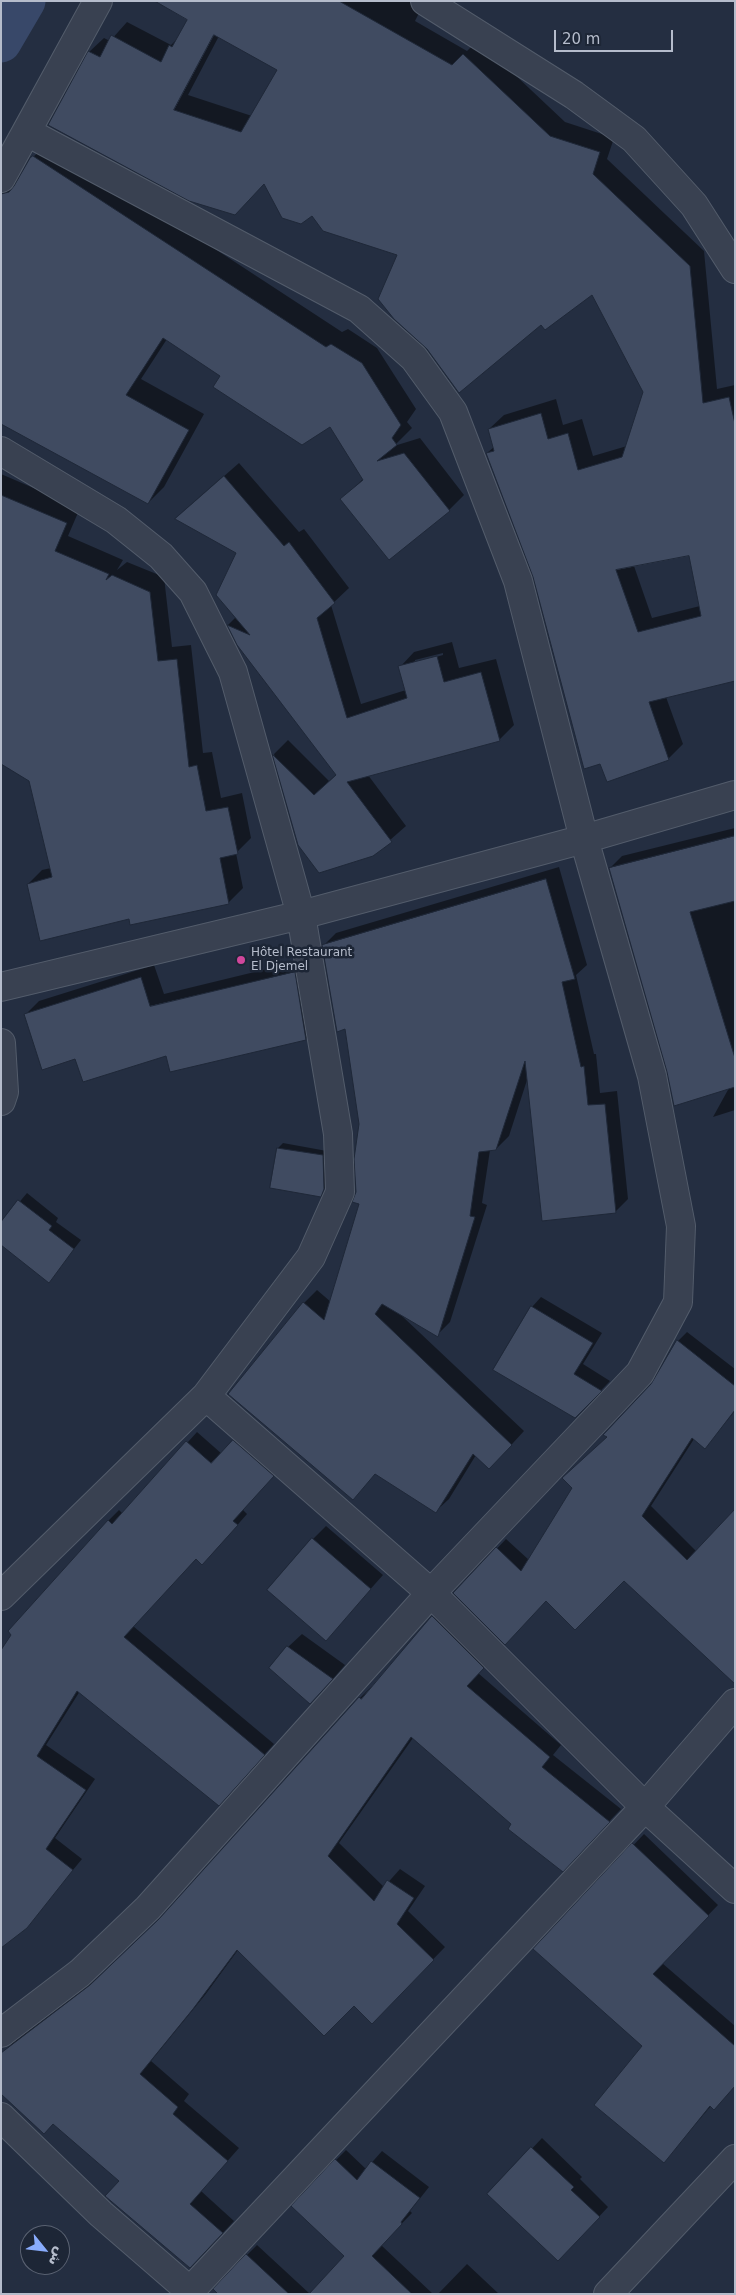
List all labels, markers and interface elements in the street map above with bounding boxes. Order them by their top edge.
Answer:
scale bar [556,20,675,52]
text: 20 m [562,30,600,48]
place label: Hôtel Restaurant El Djemel [251,946,352,974]
marker: Hôtel Restaurant El Djemel [235,954,247,966]
north arrow [20,2225,70,2275]
text: ش [46,2244,69,2269]

